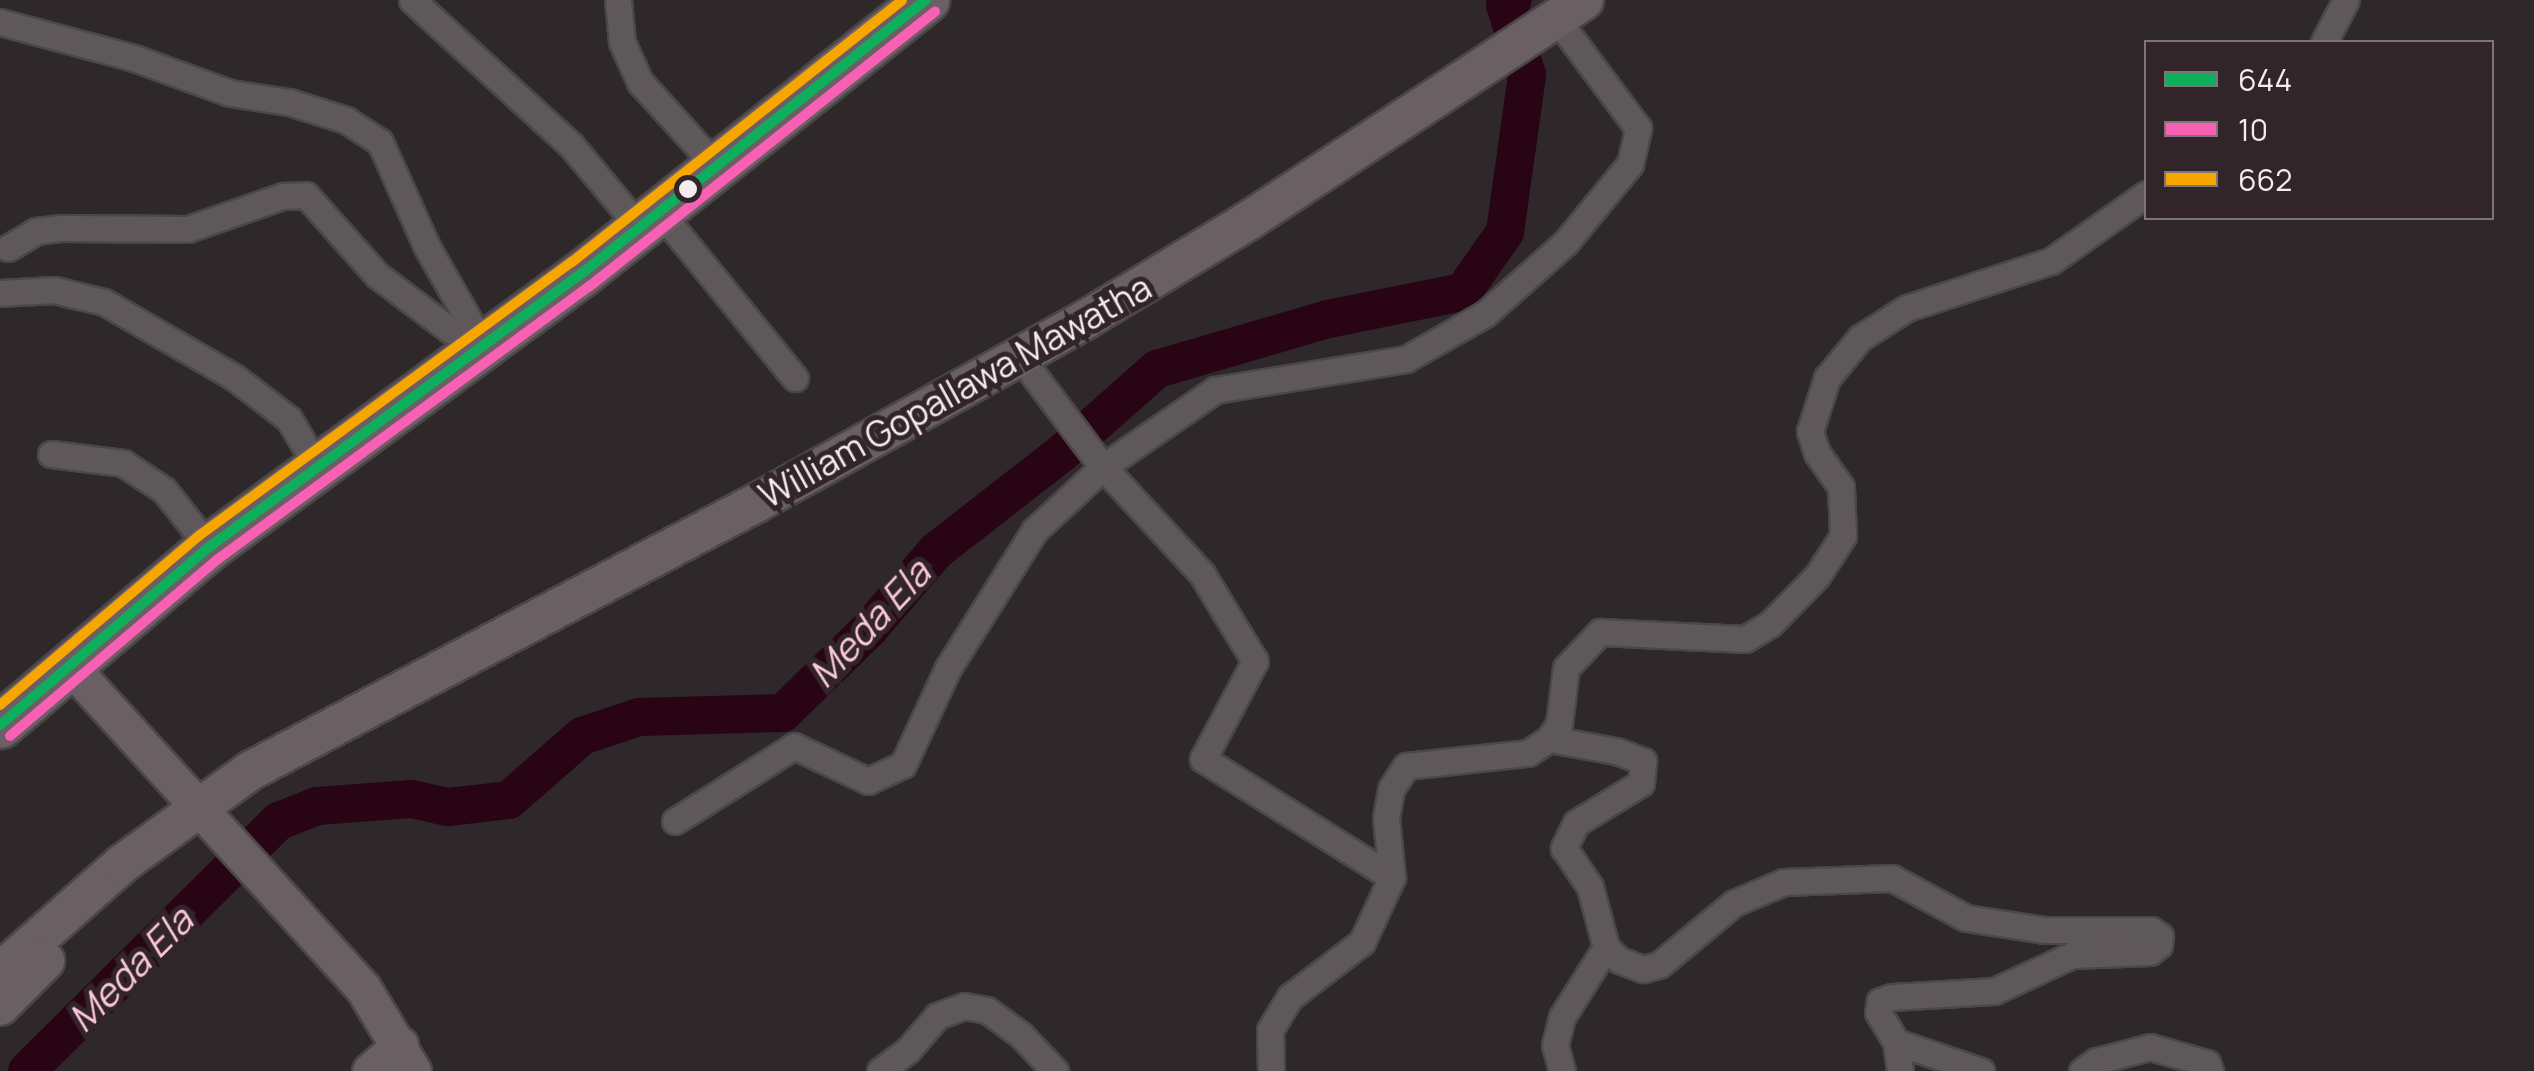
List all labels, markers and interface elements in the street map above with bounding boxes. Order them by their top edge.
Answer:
legend [2144,40,2494,220]
text: 644 [2238,59,2292,100]
text: 10 [2238,109,2268,150]
text: 662 [2238,159,2292,200]
unlabelled marker [678,179,698,199]
street label: William Gopallawa Mawatha [752,266,1158,516]
water label: Meda Ela [799,550,939,696]
water label: Meda Ela [58,897,202,1041]

